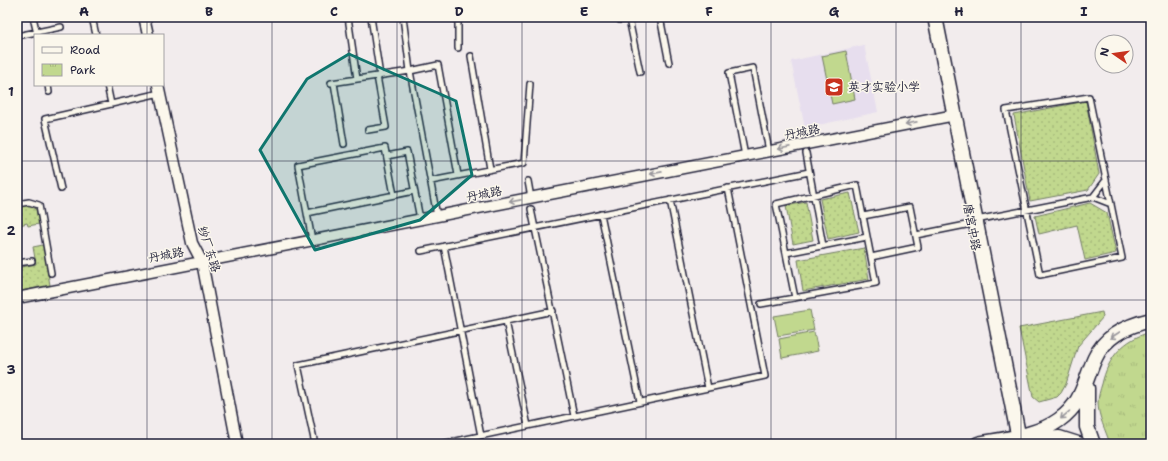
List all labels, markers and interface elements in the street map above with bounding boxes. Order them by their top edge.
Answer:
text: A [79,3,89,20]
text: B [205,3,213,20]
text: C [330,3,338,20]
text: D [454,3,464,20]
text: E [580,3,589,20]
text: F [705,3,713,20]
text: G [829,3,840,20]
text: H [954,3,964,20]
text: I [1080,3,1088,20]
legend [34,34,164,86]
north arrow [1094,34,1134,74]
text: Road [70,42,101,58]
text: N [1096,46,1113,58]
text: Park [70,62,96,78]
school or university icon: 英才实验小学 [823,76,845,98]
place label: 英才实验小学 [848,79,920,95]
text: 1 [8,83,14,100]
one-way arrow [905,120,918,128]
street label: 丹城路 [783,121,821,143]
one-way arrow [778,145,791,153]
one-way arrow [650,169,663,177]
street label: 丹城路 [465,183,503,205]
one-way arrow [509,197,522,205]
street label: 唐宫中路 [960,202,984,252]
text: 2 [6,222,16,239]
street label: 纱厂东路 [194,224,224,274]
street label: 丹城路 [147,244,185,266]
one-way arrow [1110,331,1121,339]
text: 3 [6,361,16,378]
one-way arrow [1060,410,1070,420]

